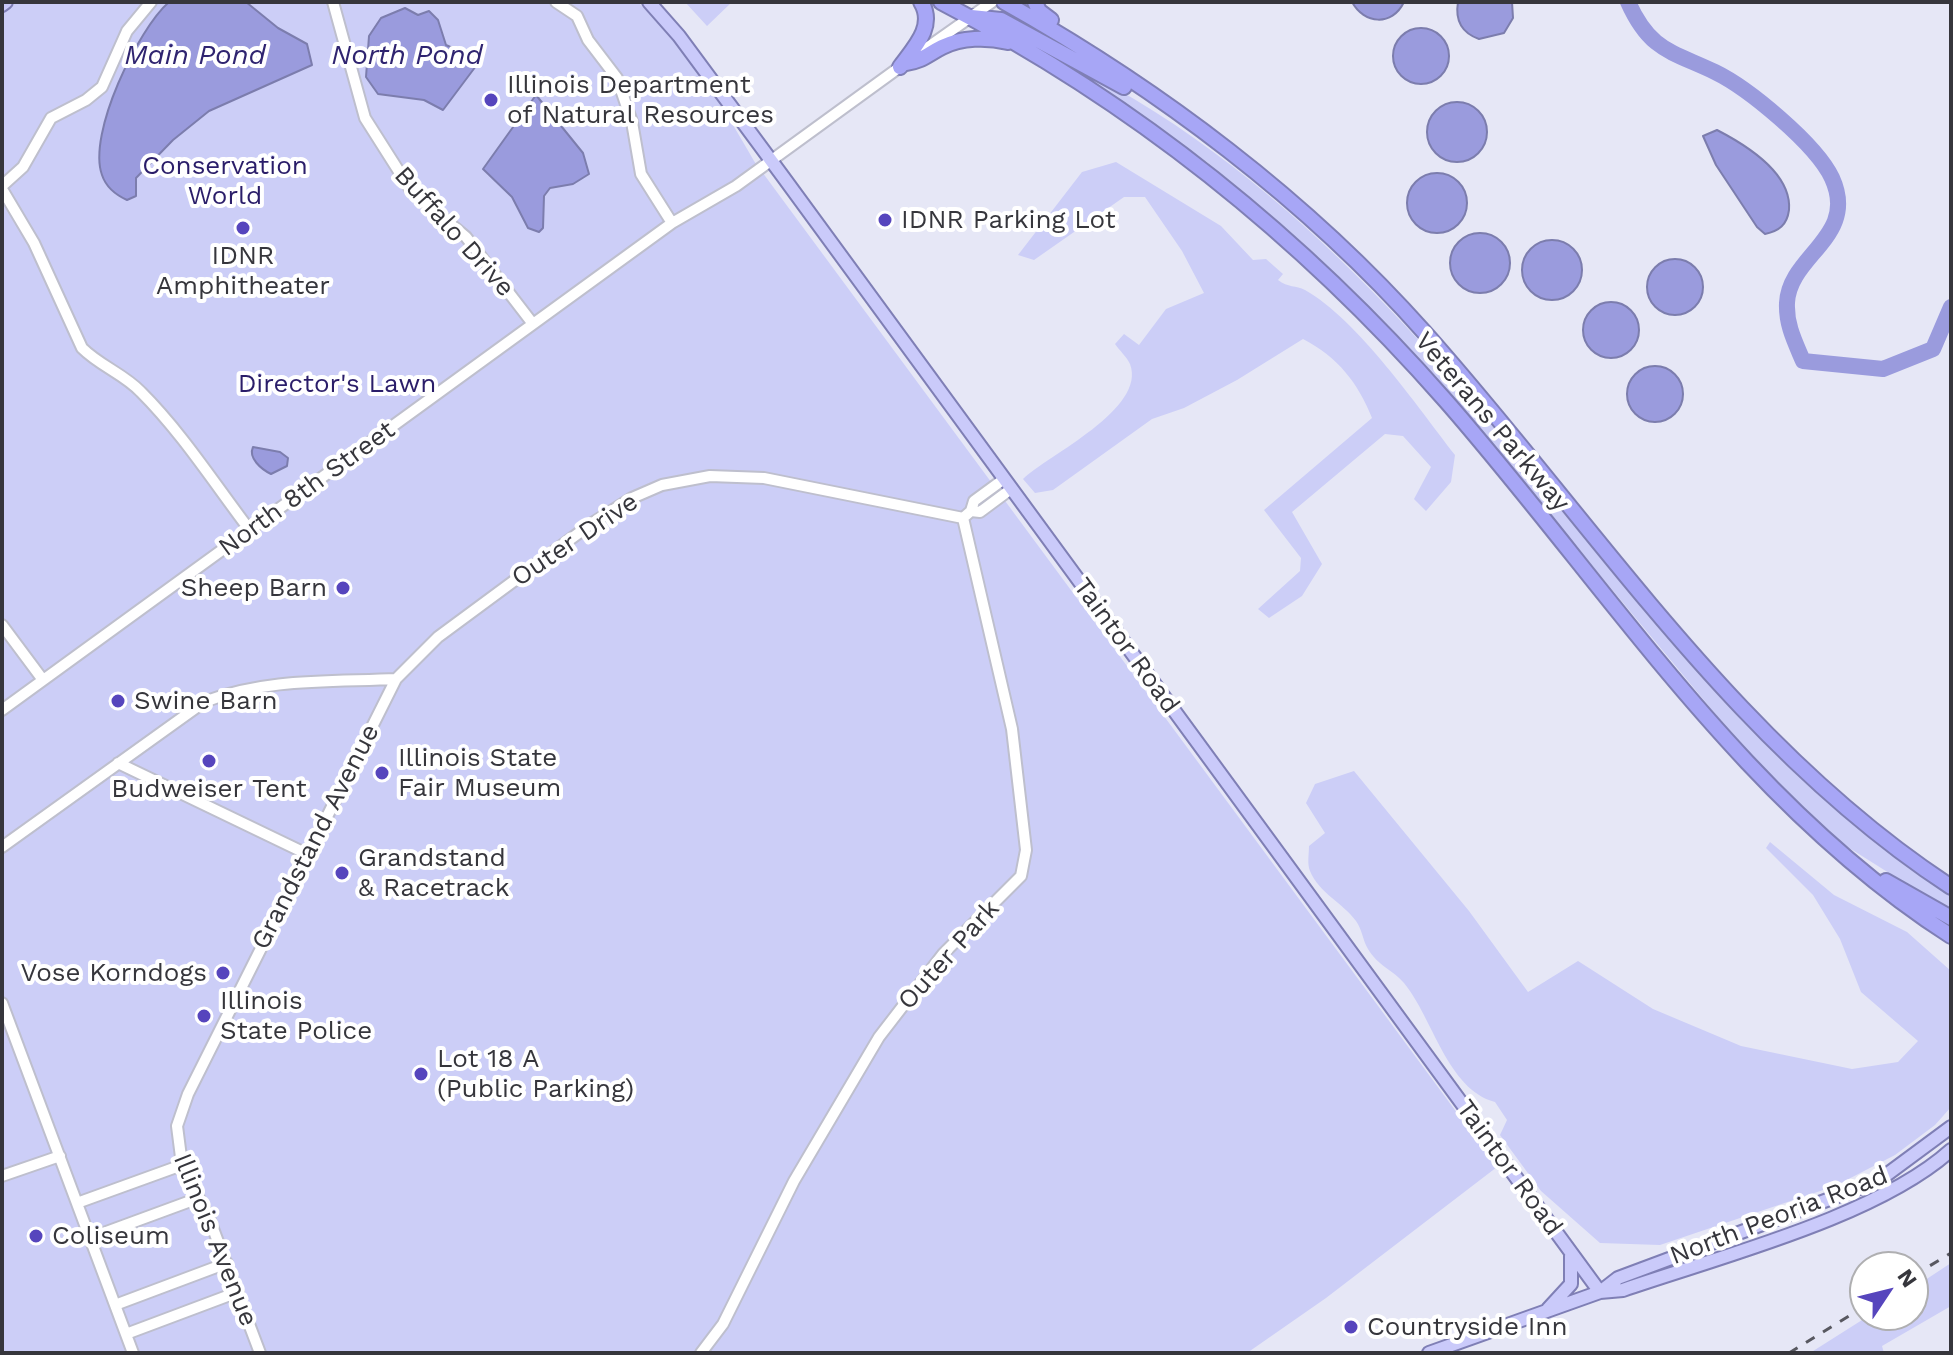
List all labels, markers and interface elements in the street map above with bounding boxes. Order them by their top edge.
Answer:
water label: Main Pond [124,39,266,73]
water label: North Pond [331,39,483,73]
place label: Illinois Department of Natural Resources [507,69,774,130]
marker: Illinois Department of Natural Resources [482,91,500,109]
park label: Conservation World [142,150,308,212]
street label: Buffalo Drive [387,160,521,304]
place label: IDNR Parking Lot [901,204,1116,236]
marker: IDNR Parking Lot [876,211,894,229]
marker: IDNR Amphitheater [234,219,252,237]
place label: IDNR Amphitheater [156,240,330,302]
street label: Veterans Parkway [1408,326,1576,518]
park label: Director's Lawn [238,368,436,400]
street label: North 8th Street [213,415,401,563]
street label: Outer Drive [506,486,644,594]
place label: Sheep Barn [181,572,327,604]
street label: Taintor Road [1066,572,1186,720]
marker: Sheep Barn [334,579,352,597]
place label: Swine Barn [134,685,278,717]
marker: Swine Barn [109,692,127,710]
street label: Grandstand Avenue [246,719,386,955]
place label: Illinois State Fair Museum [398,742,561,804]
marker: Budweiser Tent [200,752,218,770]
marker: Illinois State Fair Museum [373,764,391,782]
place label: Budweiser Tent [111,773,307,805]
place label: Grandstand & Racetrack [358,842,509,904]
marker: Grandstand & Racetrack [333,864,351,882]
street label: Outer Park [892,894,1006,1016]
place label: Vose Korndogs [20,957,207,989]
marker: Vose Korndogs [214,964,232,982]
place label: Illinois State Police [220,985,372,1046]
marker: Illinois State Police [195,1007,213,1025]
place label: Lot 18 A (Public Parking) [437,1043,634,1104]
marker: Lot 18 A (Public Parking) [412,1065,430,1083]
street label: Taintor Road [1449,1094,1569,1242]
street label: Illinois Avenue [166,1149,264,1331]
street label: North Peoria Road [1666,1160,1892,1272]
place label: Coliseum [52,1220,170,1252]
marker: Coliseum [27,1227,45,1245]
north arrow [1849,1251,1929,1331]
text: N [1893,1264,1922,1292]
place label: Countryside Inn [1367,1311,1568,1343]
marker: Countryside Inn [1342,1318,1360,1336]

